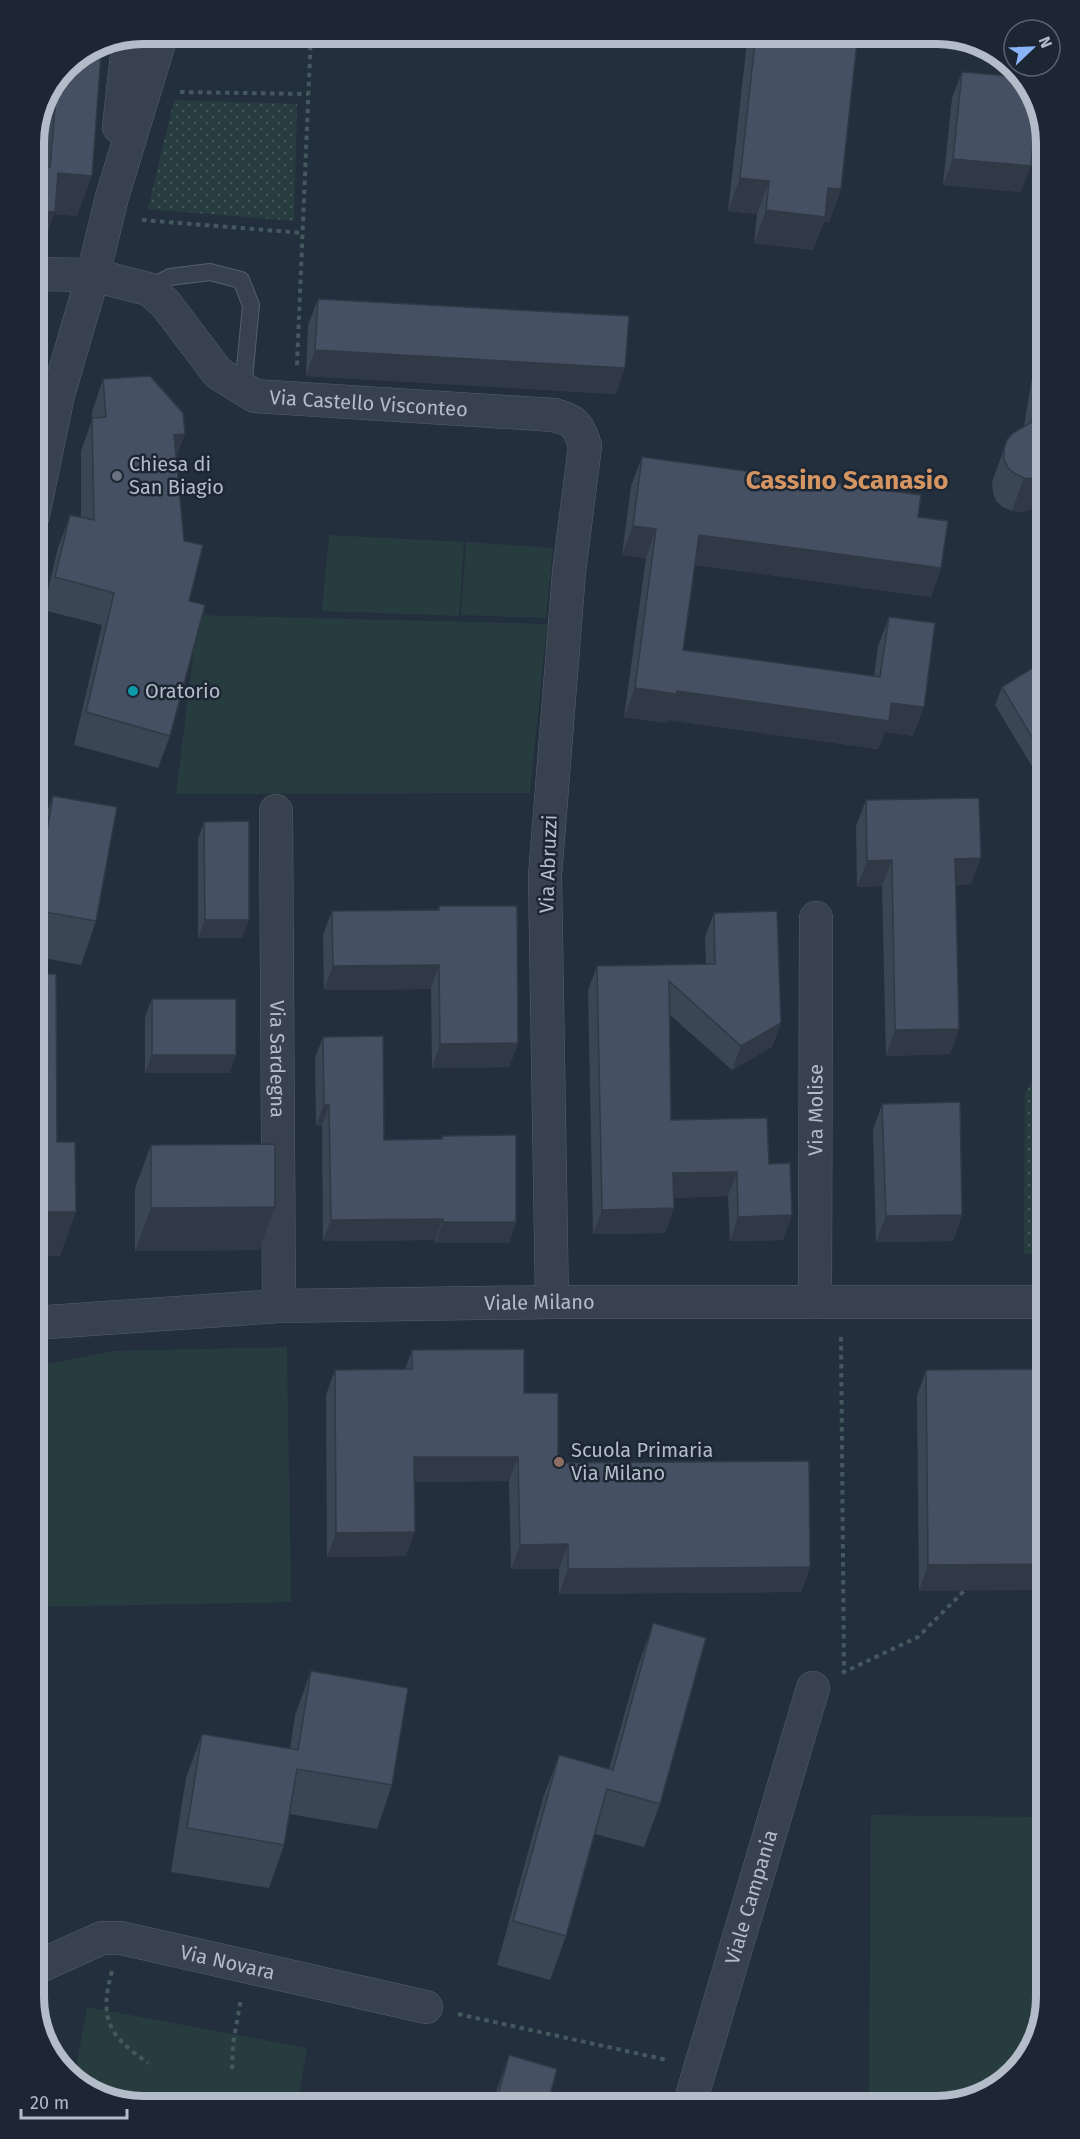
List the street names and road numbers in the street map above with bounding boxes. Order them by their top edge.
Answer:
street label: Via Castello Visconteo [269,385,469,421]
street label: Via Abruzzi [534,814,562,914]
street label: Via Sardegna [265,1000,290,1118]
street label: Via Molise [803,1064,828,1156]
street label: Viale Milano [484,1290,595,1315]
street label: Viale Campania [720,1827,782,1967]
street label: Via Novara [178,1940,277,1984]

